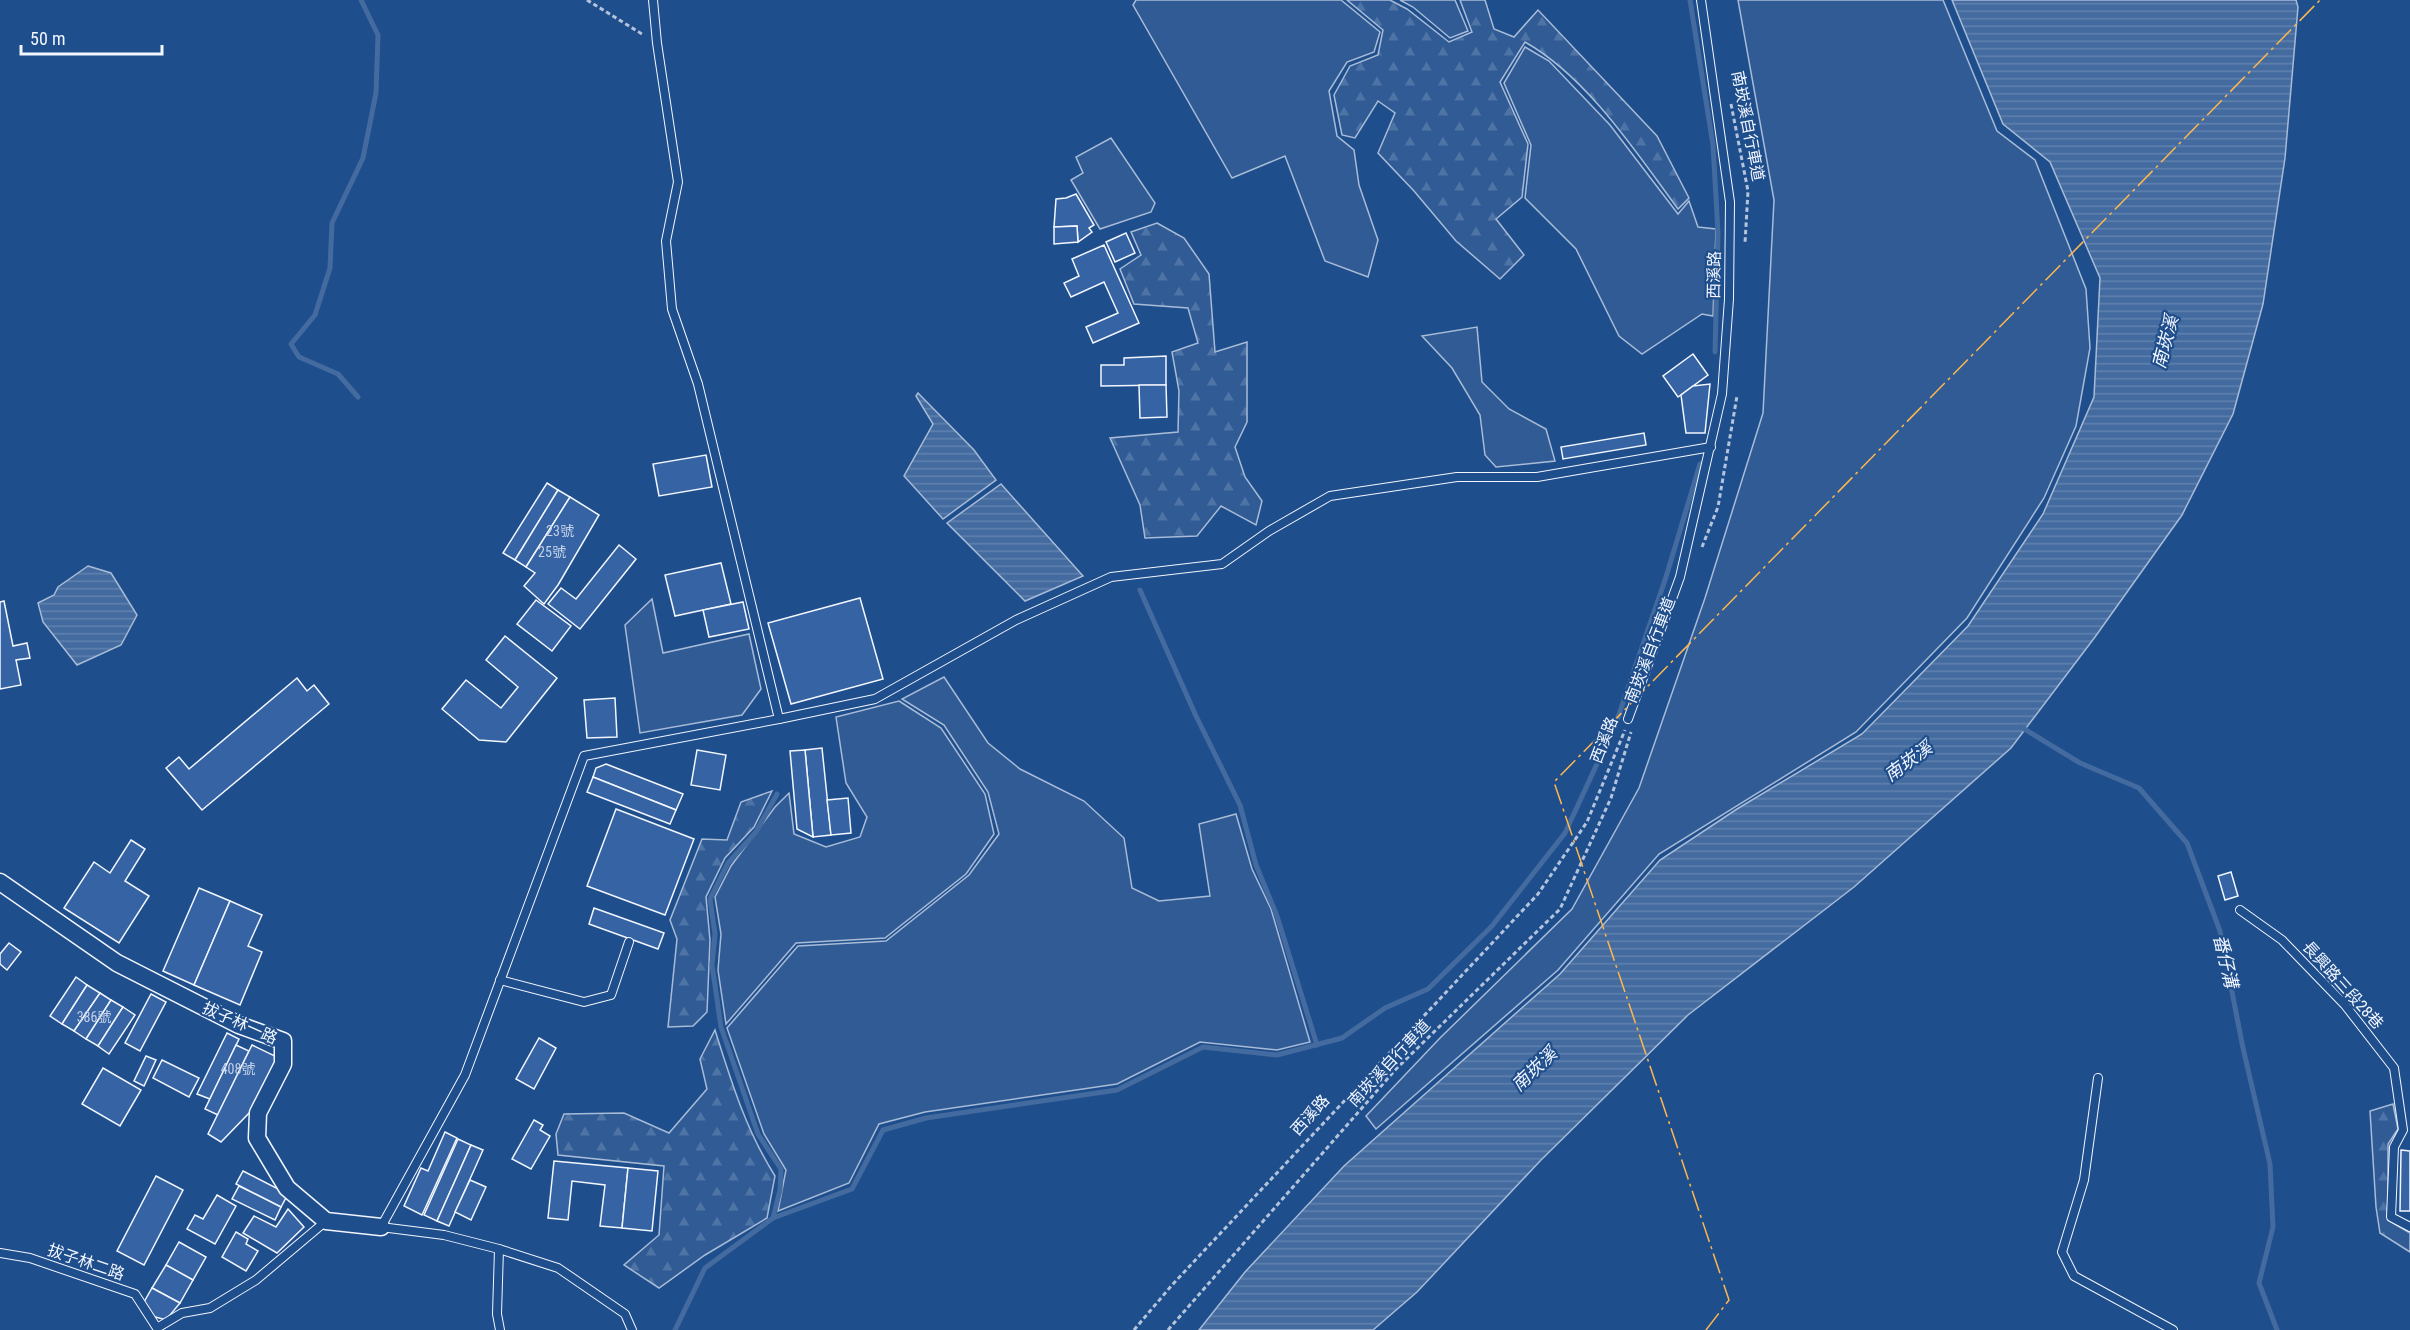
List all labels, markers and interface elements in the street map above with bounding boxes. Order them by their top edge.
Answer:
scale bar [21,18,162,56]
text: 50 m [30,28,65,49]
street label: 南崁溪自行車道 [1728,69,1768,183]
street label: 西溪路 [1704,251,1724,299]
water label: 南崁溪 [2148,310,2183,371]
house number: 23號 [546,523,574,539]
house number: 25號 [538,544,566,560]
street label: 南崁溪自行車道 [1621,594,1679,706]
street label: 西溪路 [1587,714,1621,766]
water label: 南崁溪 [1880,735,1938,785]
water label: 番仔溝 [2210,932,2243,993]
street label: 長興路三段28巷 [2299,937,2387,1033]
street label: 拔子林一路 [200,998,280,1048]
house number: 386號 [77,1009,111,1025]
street label: 南崁溪自行車道 [1344,1016,1434,1110]
water label: 南崁溪 [1507,1041,1563,1095]
house number: 408號 [221,1061,255,1077]
street label: 西溪路 [1287,1091,1333,1139]
street label: 拔子林二路 [45,1240,127,1284]

